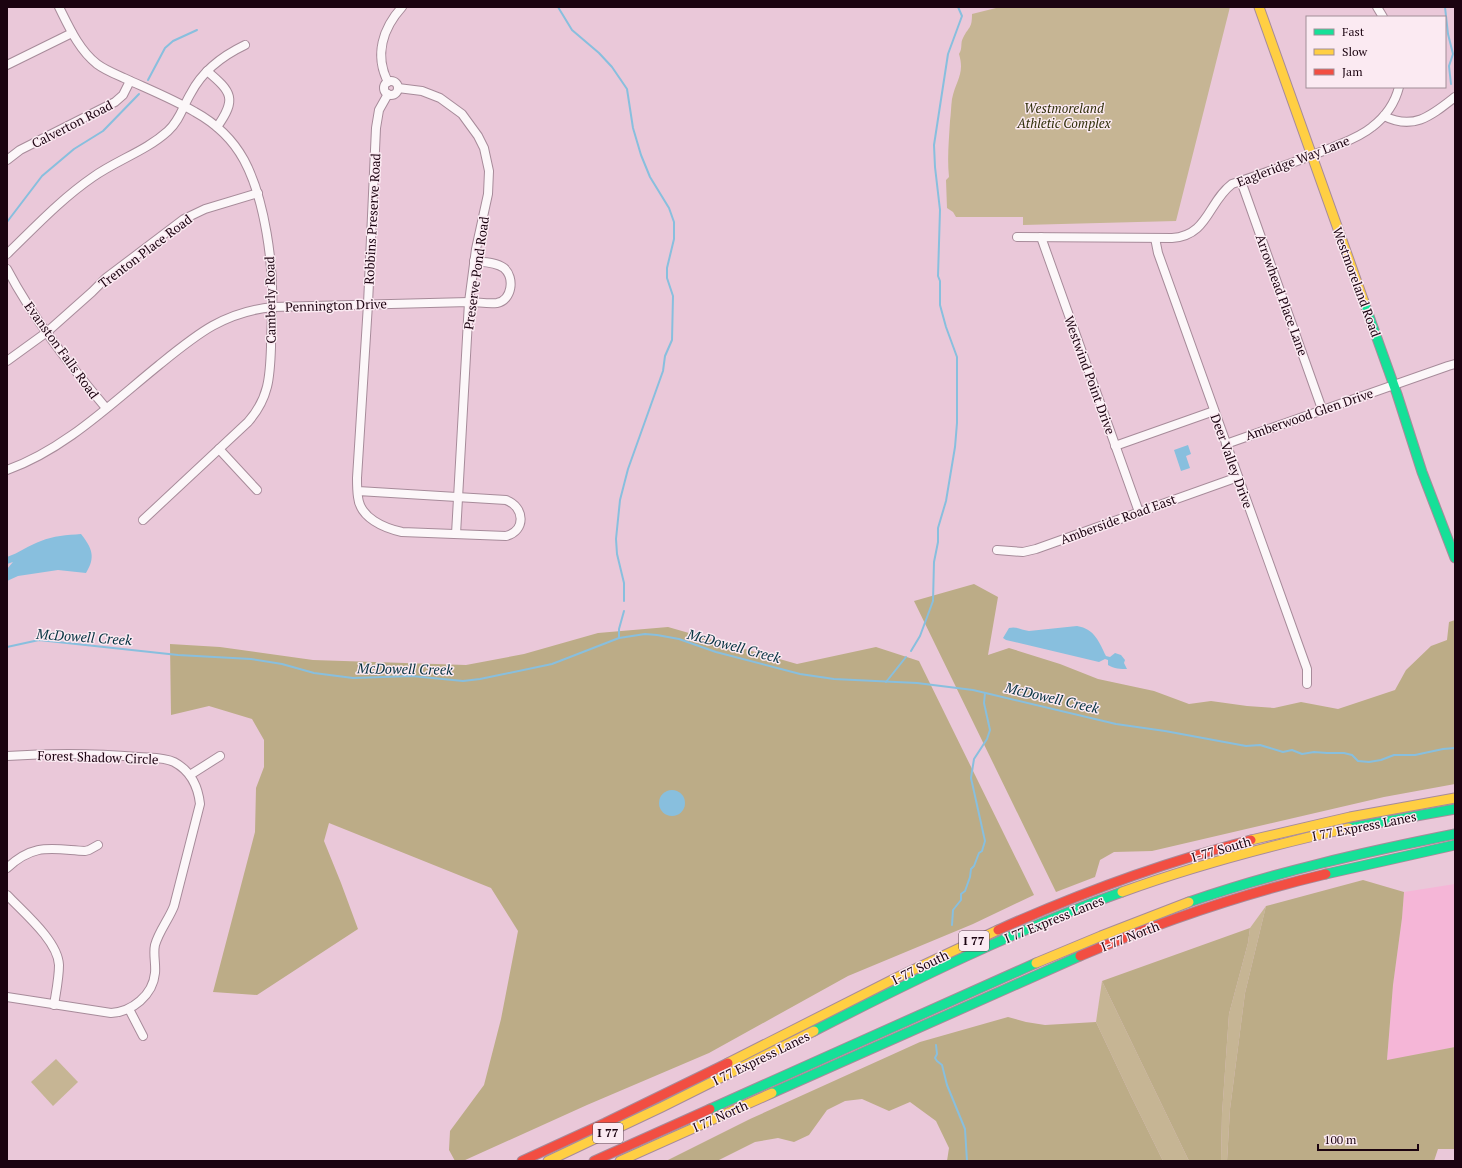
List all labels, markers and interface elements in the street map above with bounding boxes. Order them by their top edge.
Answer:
legend [1306,16,1446,88]
text: Fast [1342,24,1365,39]
text: Slow [1342,44,1368,59]
text: Jam [1342,64,1363,79]
street label: Calverton Road [28,96,116,152]
park label: Westmoreland Athletic Complex [1016,99,1112,132]
street label: Eagleridge Way Lane [1234,131,1352,191]
street label: Robbins Preserve Road [360,153,384,285]
street label: Trenton Place Road [95,210,195,292]
street label: Preserve Pond Road [459,215,493,331]
street label: Westmoreland Road [1329,225,1385,339]
street label: Arrowhead Place Lane [1252,232,1312,358]
street label: Camberly Road [260,256,280,344]
street label: Pennington Drive [285,294,387,316]
street label: Evanston Falls Road [21,298,103,402]
street label: Westwind Point Drive [1060,313,1120,437]
street label: Amberwood Glen Drive [1243,384,1375,444]
street label: Deer Valley Drive [1207,411,1257,511]
street label: Amberside Road East [1058,490,1179,548]
water label: McDowell Creek [35,624,133,649]
water label: McDowell Creek [684,624,783,667]
water label: McDowell Creek [356,658,453,679]
water label: McDowell Creek [1002,677,1101,718]
street label: Forest Shadow Circle [37,746,159,768]
street label: I 77 Express Lanes [1310,807,1418,845]
street label: I-77 South [1189,832,1253,866]
street label: I 77 Express Lanes [1002,891,1106,947]
street label: I-77 North [1098,916,1162,955]
road number: I 77 [959,931,989,951]
street label: I-77 South [889,945,952,989]
street label: I 77 Express Lanes [709,1027,813,1089]
street label: I 77 North [689,1096,751,1136]
road number: I 77 [593,1123,623,1143]
scale bar [1318,1126,1418,1152]
text: 100 m [1324,1132,1357,1147]

